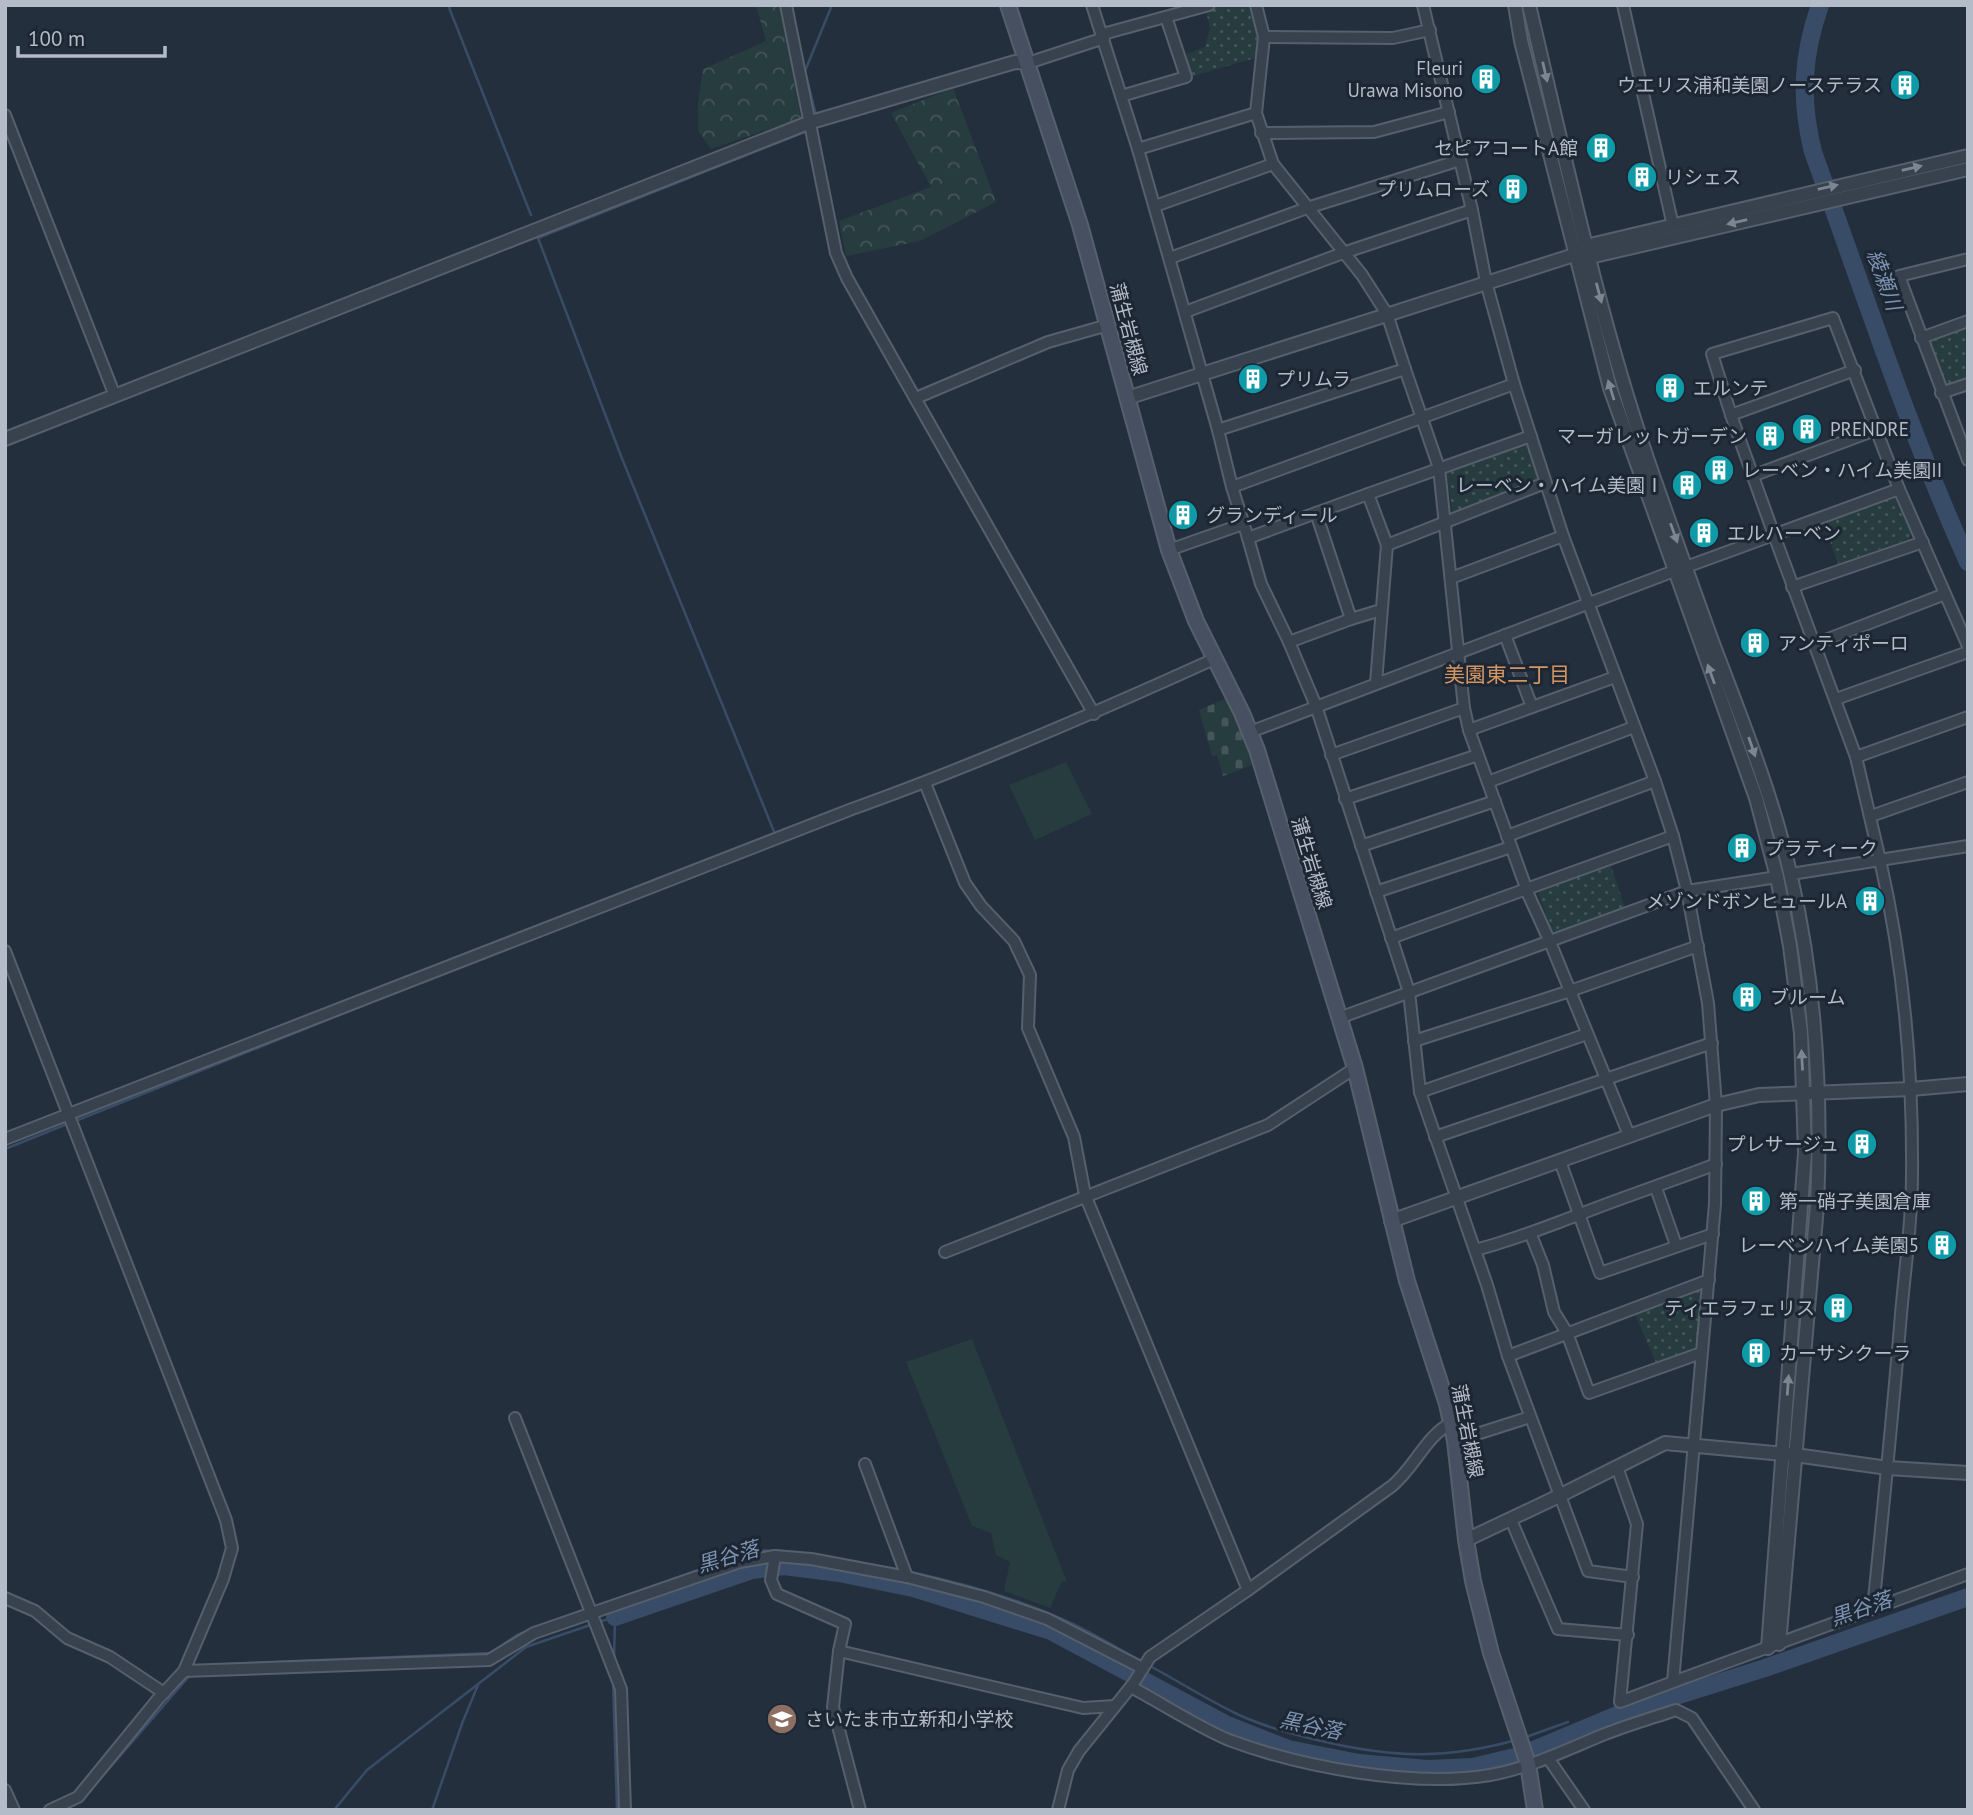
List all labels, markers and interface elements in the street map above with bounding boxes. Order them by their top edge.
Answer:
scale bar [18,14,164,58]
text: 100 m [28,25,85,52]
place label: Fleuri Urawa Misono [1347,56,1463,102]
one-way arrow [1540,61,1551,83]
building icon: Fleuri Urawa Misono [1469,62,1503,96]
building icon: ウエリス浦和美園ノーステラス [1888,68,1922,102]
place label: ウエリス浦和美園ノーステラス [1617,73,1882,97]
building icon: セピアコートA館 [1584,131,1618,165]
place label: セピアコートA館 [1434,136,1578,160]
building icon: リシェス [1625,160,1659,194]
one-way arrow [1901,163,1923,174]
place label: リシェス [1665,165,1741,189]
building icon: プリムローズ [1496,172,1530,206]
place label: プリムローズ [1377,177,1490,201]
one-way arrow [1817,181,1839,192]
one-way arrow [1726,217,1748,228]
water label: 綾瀬川 [1861,246,1909,316]
street label: 蒲生岩槻線 [1105,280,1153,378]
one-way arrow [1594,282,1605,304]
building icon: プリムラ [1236,362,1270,396]
place label: プリムラ [1276,367,1351,391]
building icon: エルンテ [1653,371,1687,405]
place label: エルンテ [1693,376,1769,400]
one-way arrow [1605,380,1616,401]
building icon: PRENDRE [1790,412,1824,446]
place label: PRENDRE [1830,417,1909,441]
building icon: マーガレットガーデン [1753,419,1787,453]
place label: マーガレットガーデン [1557,424,1747,448]
building icon: レーベン・ハイム美園II [1702,453,1736,487]
place label: レーベン・ハイム美園II [1742,458,1942,482]
building icon: レーベン・ハイム美園Ⅰ [1670,468,1704,502]
place label: レーベン・ハイム美園Ⅰ [1456,473,1664,497]
building icon: グランディール [1166,498,1200,532]
place label: グランディール [1206,503,1338,527]
building icon: エルハーベン [1687,516,1721,550]
place label: エルハーベン [1727,521,1841,545]
one-way arrow [1669,523,1680,544]
building icon: アンティポーロ [1738,626,1772,660]
place label: アンティポーロ [1778,631,1909,655]
district label: 美園東二丁目 [1444,661,1570,688]
one-way arrow [1705,664,1716,685]
one-way arrow [1747,736,1758,757]
street label: 蒲生岩槻線 [1287,814,1337,912]
building icon: プラティーク [1725,831,1759,865]
place label: プラティーク [1765,836,1878,860]
building icon: メゾンドボンヒュールA [1853,884,1887,918]
place label: メゾンドボンヒュールA [1646,889,1847,913]
building icon: ブルーム [1730,980,1764,1014]
place label: ブルーム [1770,985,1845,1009]
one-way arrow [1797,1049,1808,1071]
building icon: プレサージュ [1845,1127,1879,1161]
place label: プレサージュ [1727,1132,1839,1156]
building icon: 第一硝子美園倉庫 [1739,1184,1773,1218]
place label: 第一硝子美園倉庫 [1779,1189,1931,1213]
building icon: レーベンハイム美園5 [1925,1228,1959,1262]
place label: レーベンハイム美園5 [1738,1233,1919,1257]
building icon: ティエラフェリス [1821,1291,1855,1325]
place label: ティエラフェリス [1664,1296,1815,1320]
building icon: カーサシクーラ [1739,1336,1773,1370]
place label: カーサシクーラ [1779,1341,1912,1365]
one-way arrow [1783,1374,1794,1396]
street label: 蒲生岩槻線 [1447,1382,1489,1480]
water label: 黒谷落 [694,1534,765,1578]
water label: 黒谷落 [1827,1585,1898,1632]
school or university icon: さいたま市立新和小学校 [765,1702,799,1736]
water label: 黒谷落 [1277,1706,1348,1746]
place label: さいたま市立新和小学校 [805,1707,1013,1731]

